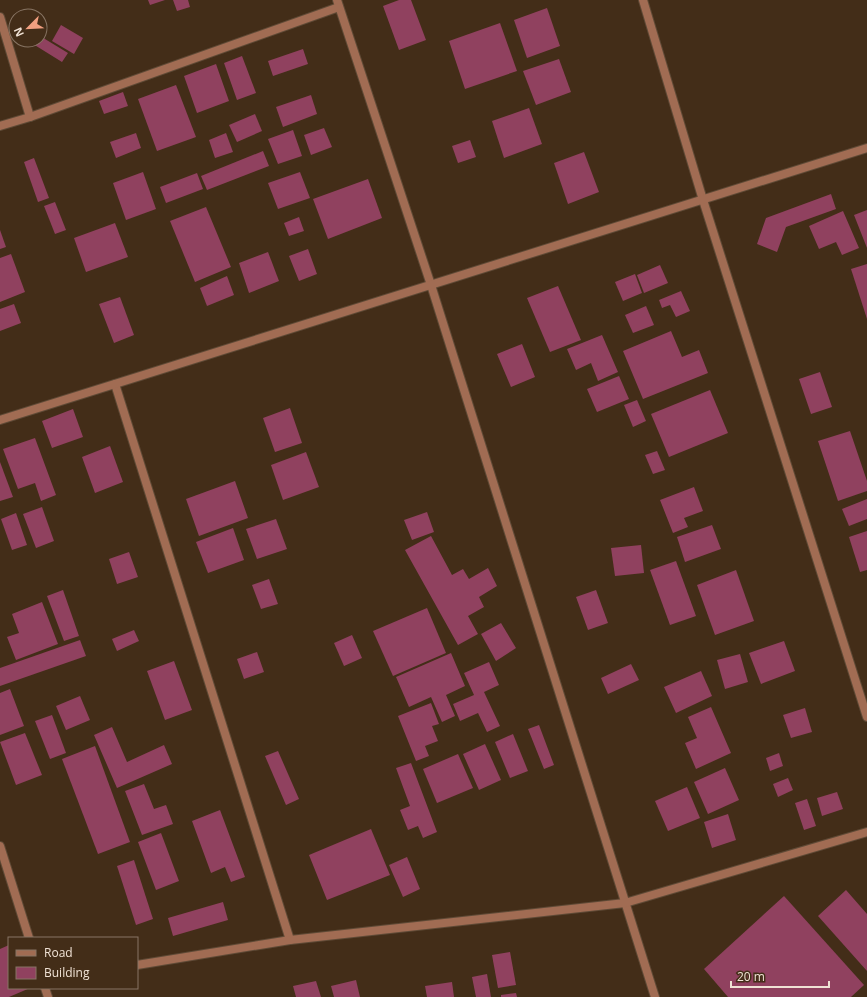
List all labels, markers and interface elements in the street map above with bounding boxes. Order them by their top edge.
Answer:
north arrow [8,8,48,48]
text: N [10,25,27,39]
legend [8,937,138,989]
text: Road [44,944,73,961]
scale bar [731,963,829,989]
text: Building [44,964,90,981]
text: 20 m [737,968,765,985]

